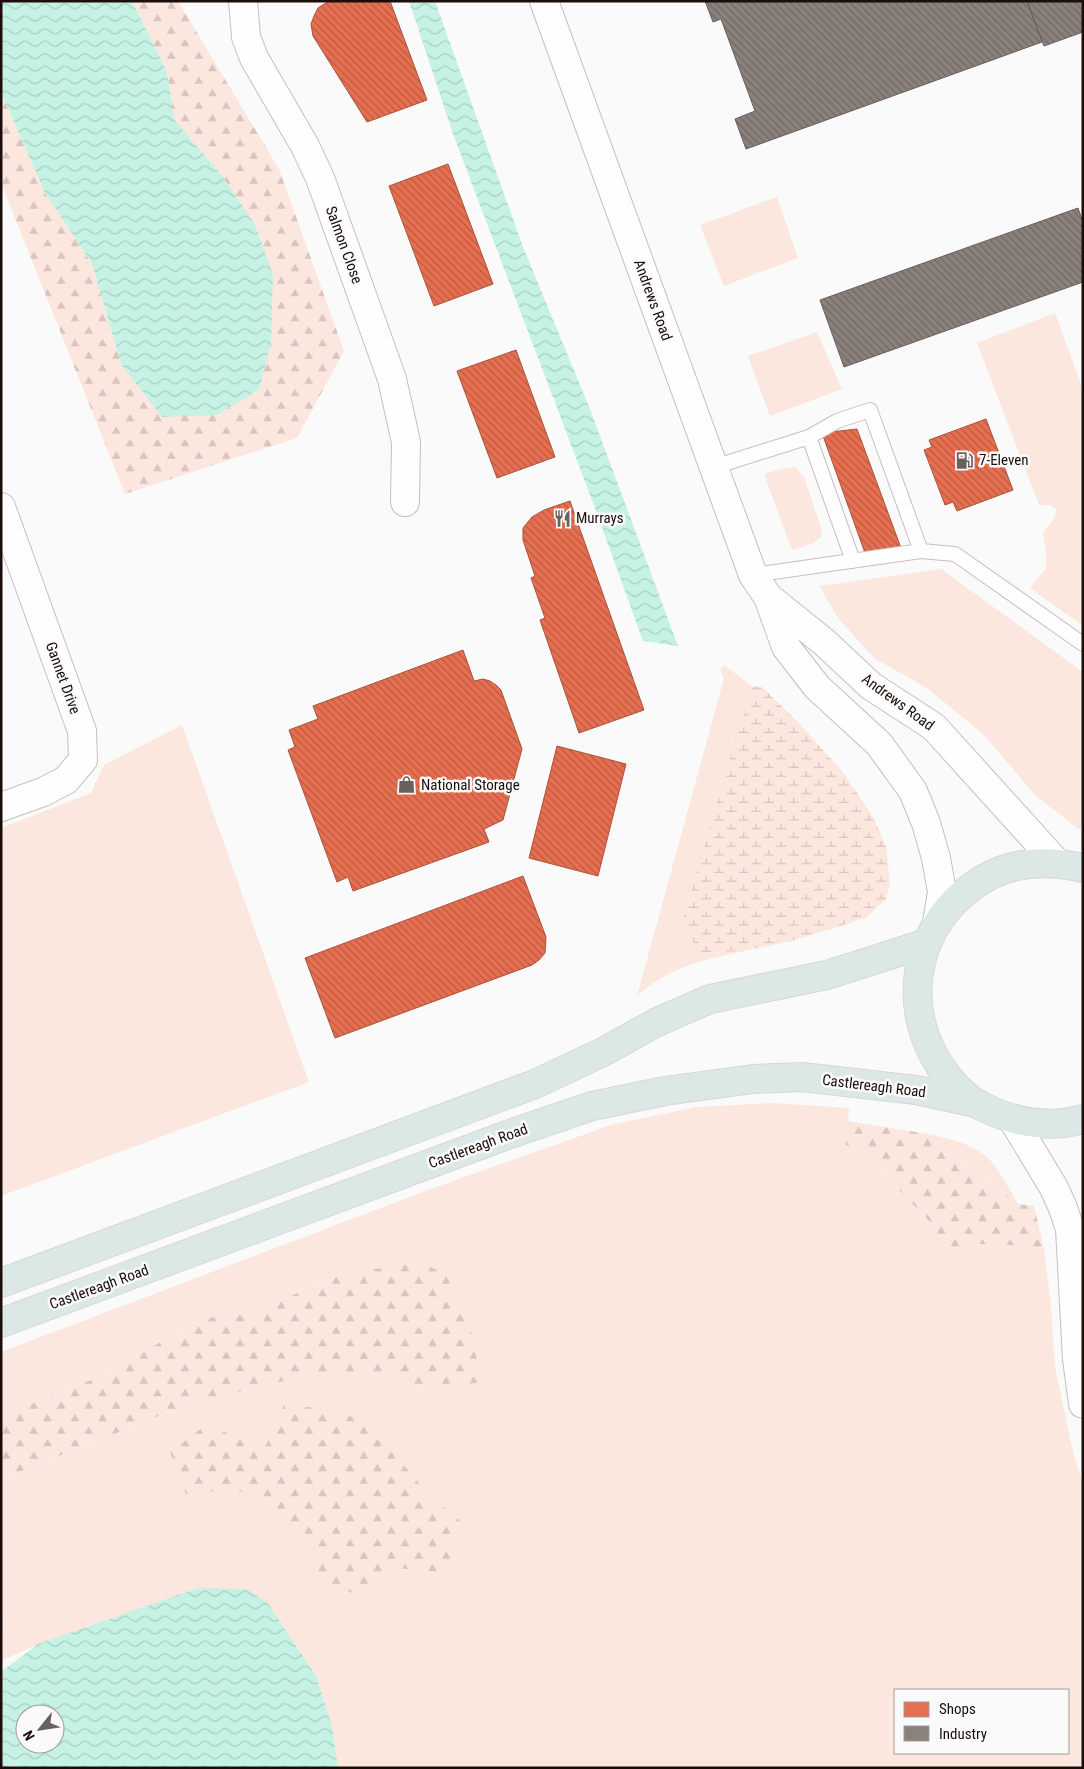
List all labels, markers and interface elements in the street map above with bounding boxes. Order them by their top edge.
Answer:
street label: Salmon Close [322,204,366,286]
street label: Andrews Road [630,257,676,343]
fuel station icon: 7-Eleven [955,450,975,470]
place label: 7-Eleven [979,451,1029,469]
restaurant icon: Murrays [552,508,572,528]
place label: Murrays [576,509,624,527]
street label: Gannet Drive [42,639,84,717]
street label: Andrews Road [858,670,938,734]
shop icon: National Storage [397,775,417,795]
place label: National Storage [421,776,520,794]
street label: Castlereagh Road [821,1071,927,1101]
street label: Castlereagh Road [426,1120,530,1172]
street label: Castlereagh Road [47,1261,151,1313]
legend [894,1689,1069,1754]
text: Shops [939,1700,976,1718]
north arrow [15,1704,65,1754]
text: Industry [939,1725,987,1743]
text: N [20,1728,38,1743]

